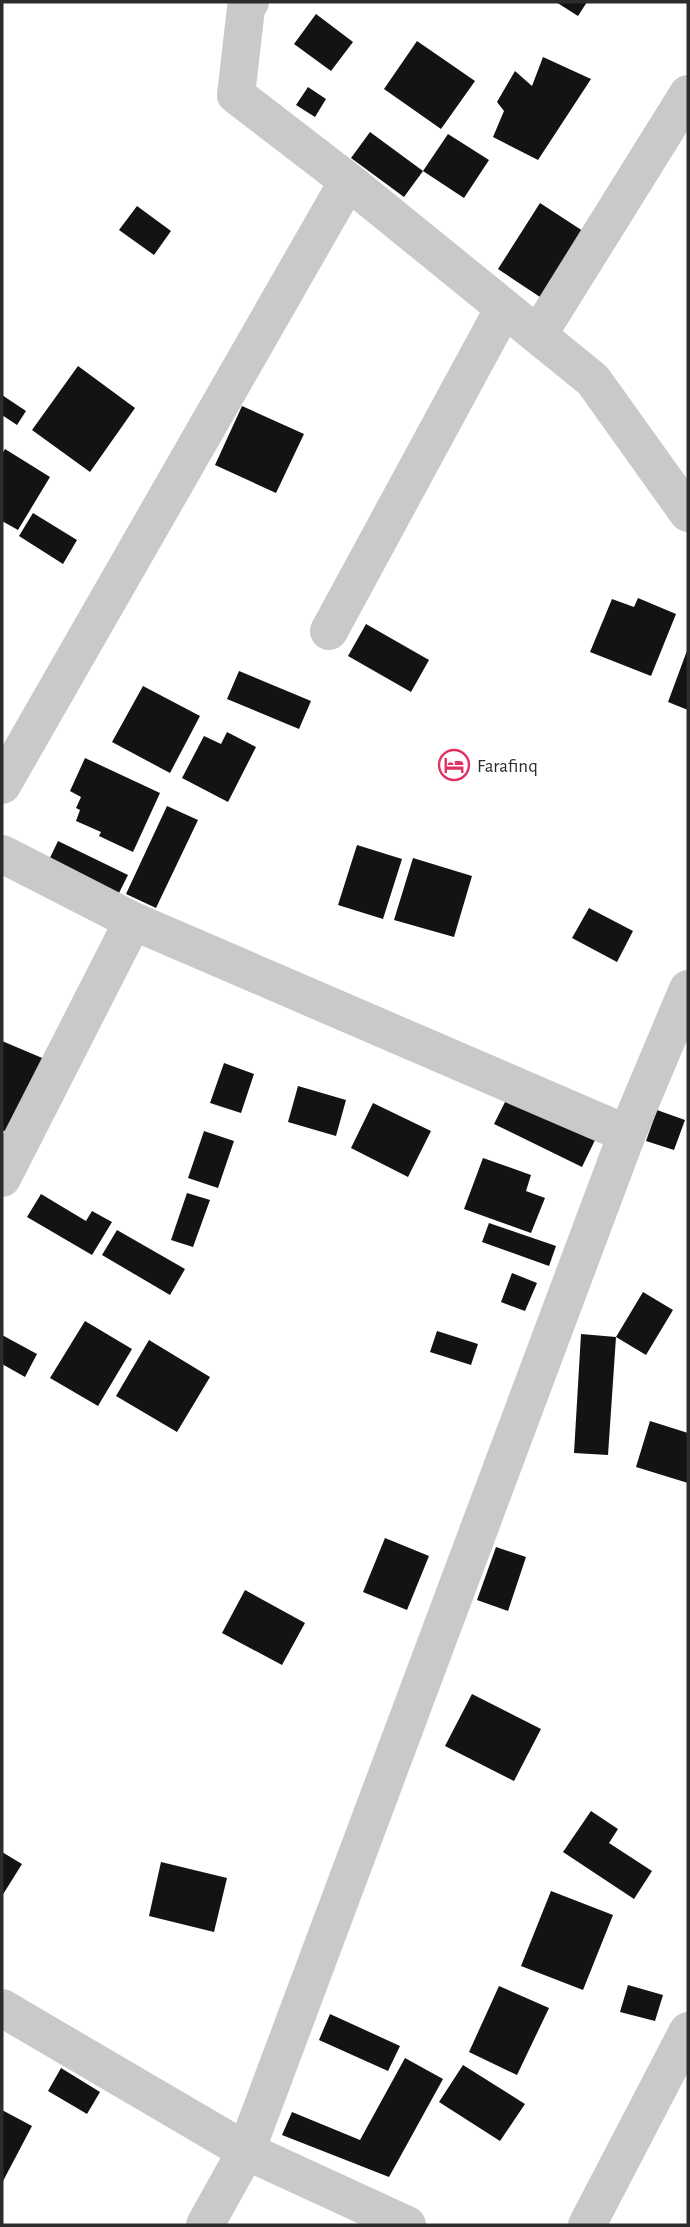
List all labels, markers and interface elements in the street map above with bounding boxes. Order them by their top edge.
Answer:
hotel icon: Farafinq [437,748,471,782]
place label: Farafinq [477,757,538,776]

